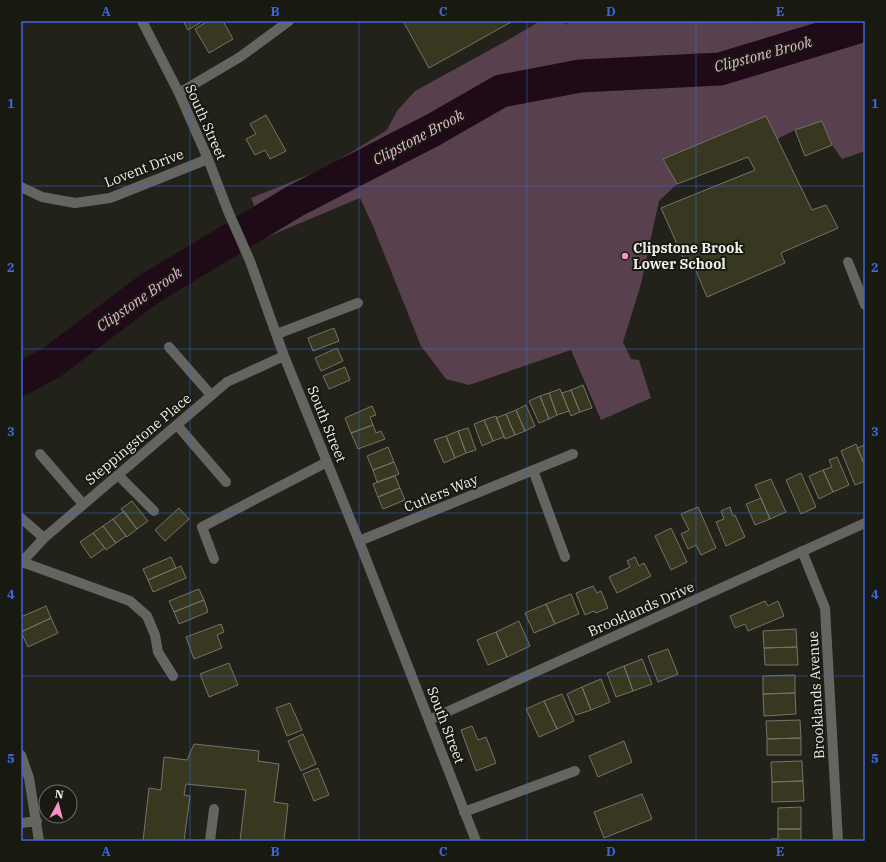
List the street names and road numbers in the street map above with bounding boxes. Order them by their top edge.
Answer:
street label: South Street [181,81,231,163]
street label: Lovent Drive [102,145,186,191]
street label: South Street [303,383,351,465]
street label: Steppingstone Place [81,389,195,489]
street label: Cutlers Way [401,470,481,516]
street label: Brooklands Drive [585,578,697,640]
street label: Brooklands Avenue [804,630,828,760]
street label: South Street [423,684,469,766]

